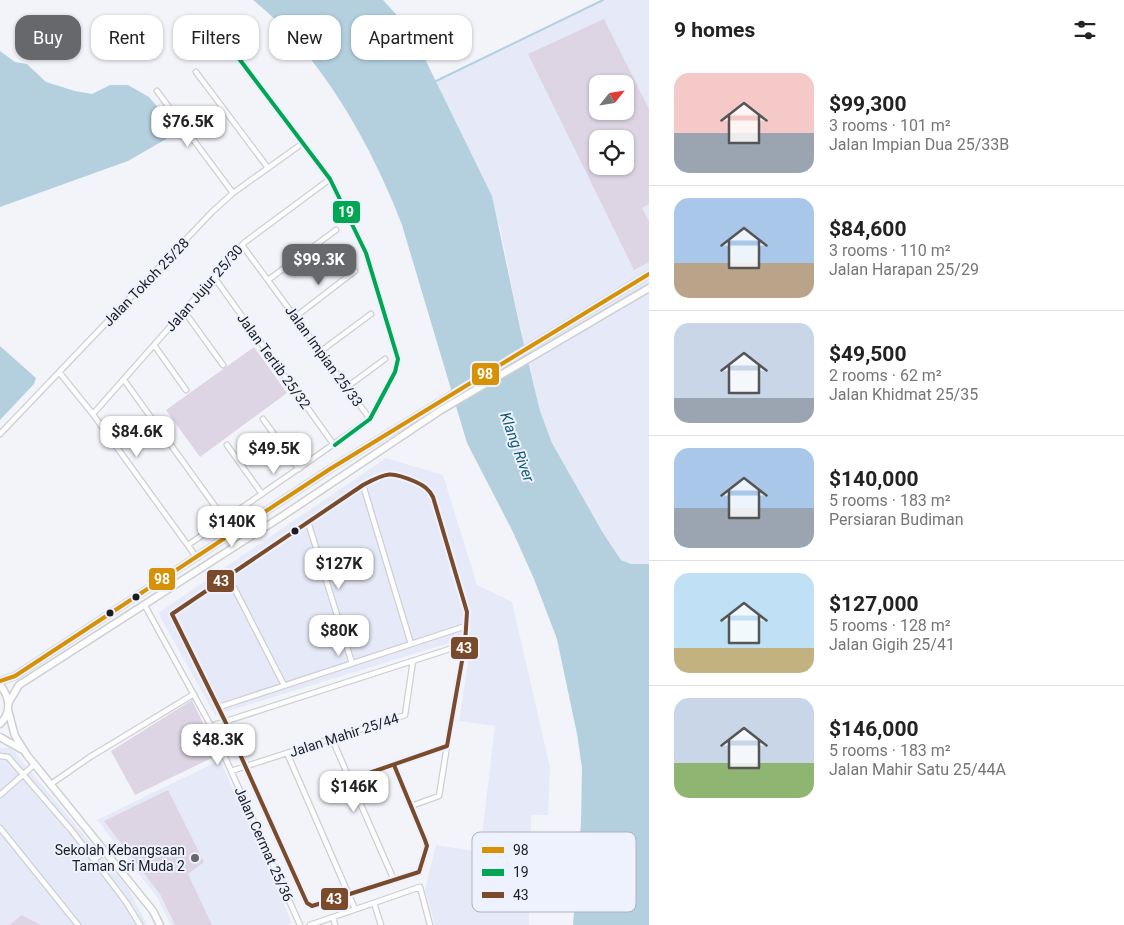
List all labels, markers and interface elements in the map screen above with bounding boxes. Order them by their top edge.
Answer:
chip: Buy [15,15,81,60]
chip: Rent [91,15,163,60]
chip: Filters [173,15,259,60]
chip: New [269,15,341,60]
chip: Apartment [351,15,472,60]
icon: filters [1071,16,1099,44]
text: 9 homes [674,18,755,42]
north arrow [589,75,634,120]
map controls [589,75,634,175]
text: $99,300 [829,92,906,116]
icon: home [714,93,774,153]
pin: $76.5K [147,106,229,148]
text: $76.5K [162,112,214,131]
text: 3 rooms · 101 m² [829,116,951,135]
button: locate [589,130,634,175]
text: Jalan Impian Dua 25/33B [829,135,1009,154]
line badge: 19 [332,200,361,224]
text: 19 [338,204,354,220]
text: $84,600 [829,217,906,241]
icon: home [714,218,774,278]
street label: Jalan Tokoh 25/28 [100,234,192,329]
street label: Jalan Jujur 25/30 [162,241,246,335]
text: 3 rooms · 110 m² [829,241,951,260]
pin: $99.3K [278,244,360,286]
text: $99.3K [293,250,345,269]
text: Jalan Harapan 25/29 [829,260,979,279]
street label: Jalan Impian 25/33 [282,302,366,410]
street label: Jalan Tertib 25/32 [234,310,314,412]
text: $49,500 [829,342,906,366]
icon: home [714,343,774,403]
line badge: 98 [471,362,500,386]
text: 98 [477,366,493,382]
text: 2 rooms · 62 m² [829,366,942,385]
text: Jalan Khidmat 25/35 [829,385,978,404]
water label: Klang River [496,410,538,485]
pin: $84.6K [96,416,178,458]
text: $84.6K [111,422,163,441]
pin: $49.5K [233,432,315,475]
text: $49.5K [248,439,300,458]
text: $140,000 [829,467,919,491]
icon: home [714,468,774,528]
text: 5 rooms · 183 m² [829,491,951,510]
pin: $140K [197,506,267,548]
text: Persiaran Budiman [829,510,964,529]
text: $140K [209,512,255,531]
unlabelled marker [290,526,300,536]
pin: $127K [304,548,374,590]
text: $127K [316,554,362,573]
line badge: 98 [148,567,176,591]
line badge: 43 [206,569,235,593]
text: 98 [154,571,170,587]
text: 43 [213,573,229,589]
unlabelled marker [131,592,141,602]
text: $127,000 [829,592,919,616]
icon: home [714,593,774,653]
unlabelled marker [105,608,115,618]
pin: $80K [309,614,369,657]
text: 5 rooms · 128 m² [829,616,951,635]
text: $80K [320,621,358,640]
text: Jalan Gigih 25/41 [829,635,955,654]
line badge: 43 [450,636,479,660]
text: 43 [456,640,472,656]
street label: Jalan Mahir 25/44 [287,710,401,760]
text: $146,000 [829,717,919,741]
icon: home [714,718,774,778]
pin: $48.3K [177,724,259,766]
text: $48.3K [192,730,244,749]
text: 5 rooms · 183 m² [829,741,951,760]
text: Jalan Mahir Satu 25/44A [829,760,1006,779]
pin: $146K [319,770,389,813]
text: $146K [331,777,377,796]
street label: Jalan Cermat 25/36 [231,784,297,904]
legend [472,832,636,912]
place label: Sekolah Kebangsaan Taman Sri Muda 2 [55,842,185,874]
text: 98 [513,842,529,858]
marker: Sekolah Kebangsaan Taman Sri Muda 2 [189,852,201,864]
text: 19 [513,864,529,880]
line badge: 43 [320,887,349,911]
text: 43 [513,887,529,903]
text: 43 [326,891,342,907]

